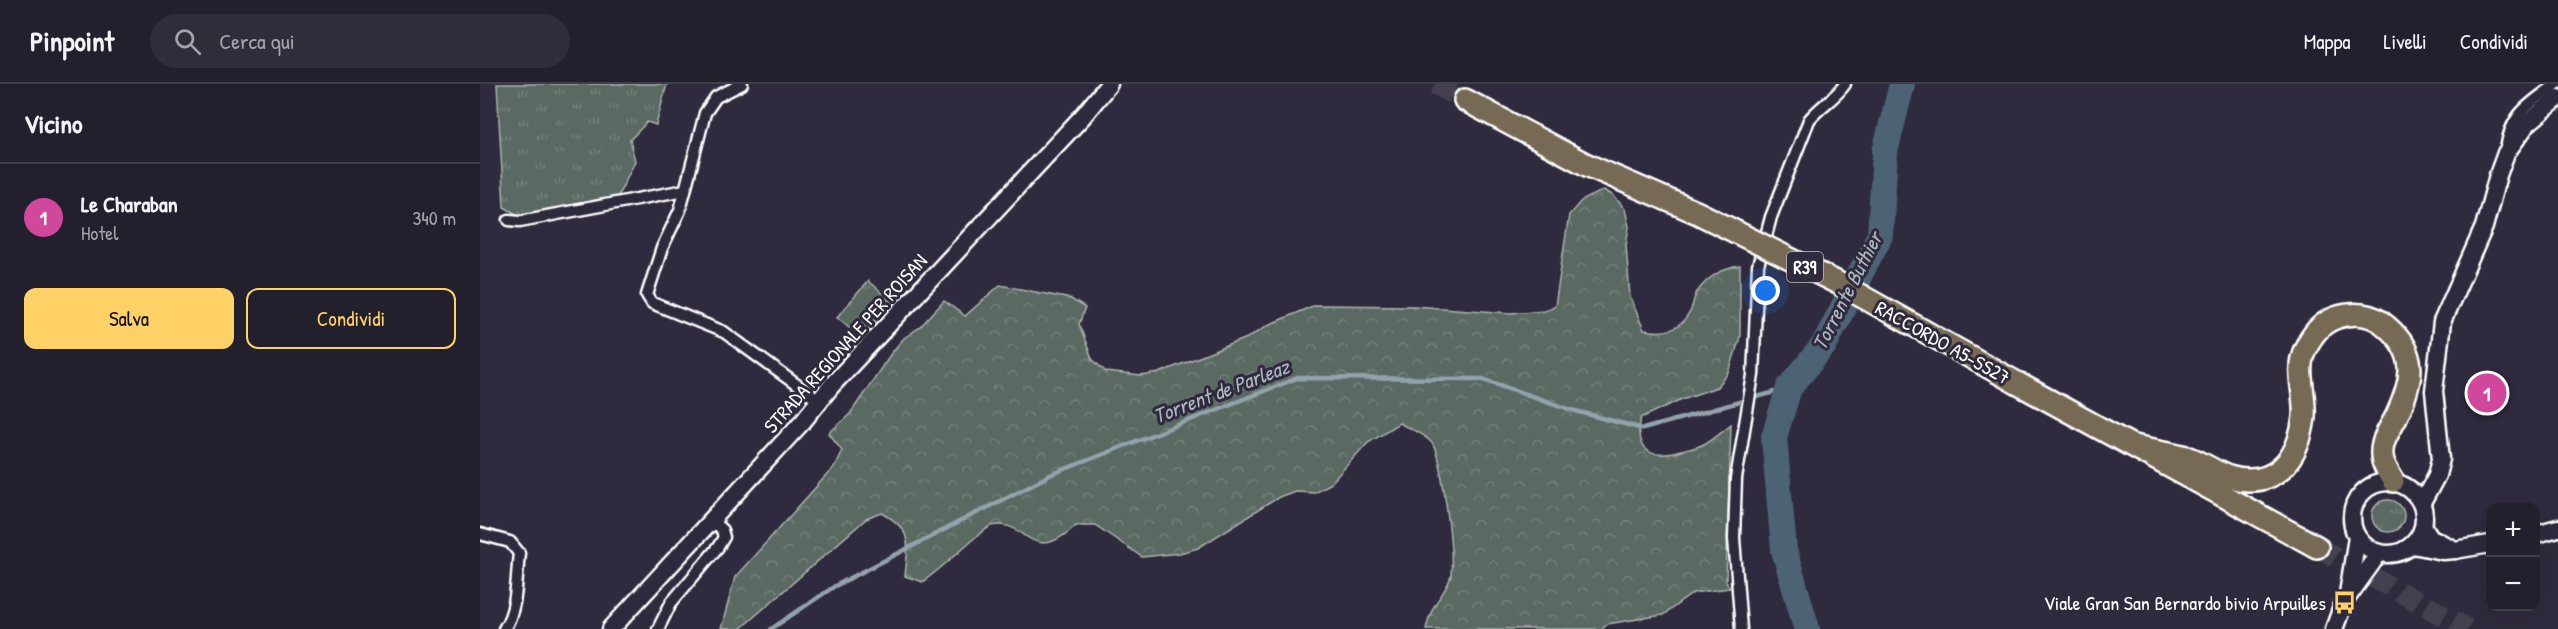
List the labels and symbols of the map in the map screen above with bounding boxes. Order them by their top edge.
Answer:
water label: Torrente Buthier [1805,224,1891,355]
street label: STRADA REGIONALE PER ROISAN [757,248,933,438]
road number: R39 [1787,252,1823,282]
your location [1751,276,1780,305]
street label: RACCORDO A5-SS27 [1871,294,2015,390]
water label: Torrent de Parleaz [1149,351,1295,430]
pin: 1 [2468,370,2506,416]
place label: Viale Gran San Bernardo bivio Arpuilles [2044,589,2326,616]
bus stop icon: Viale Gran San Bernardo bivio Arpuilles [2331,589,2357,615]

